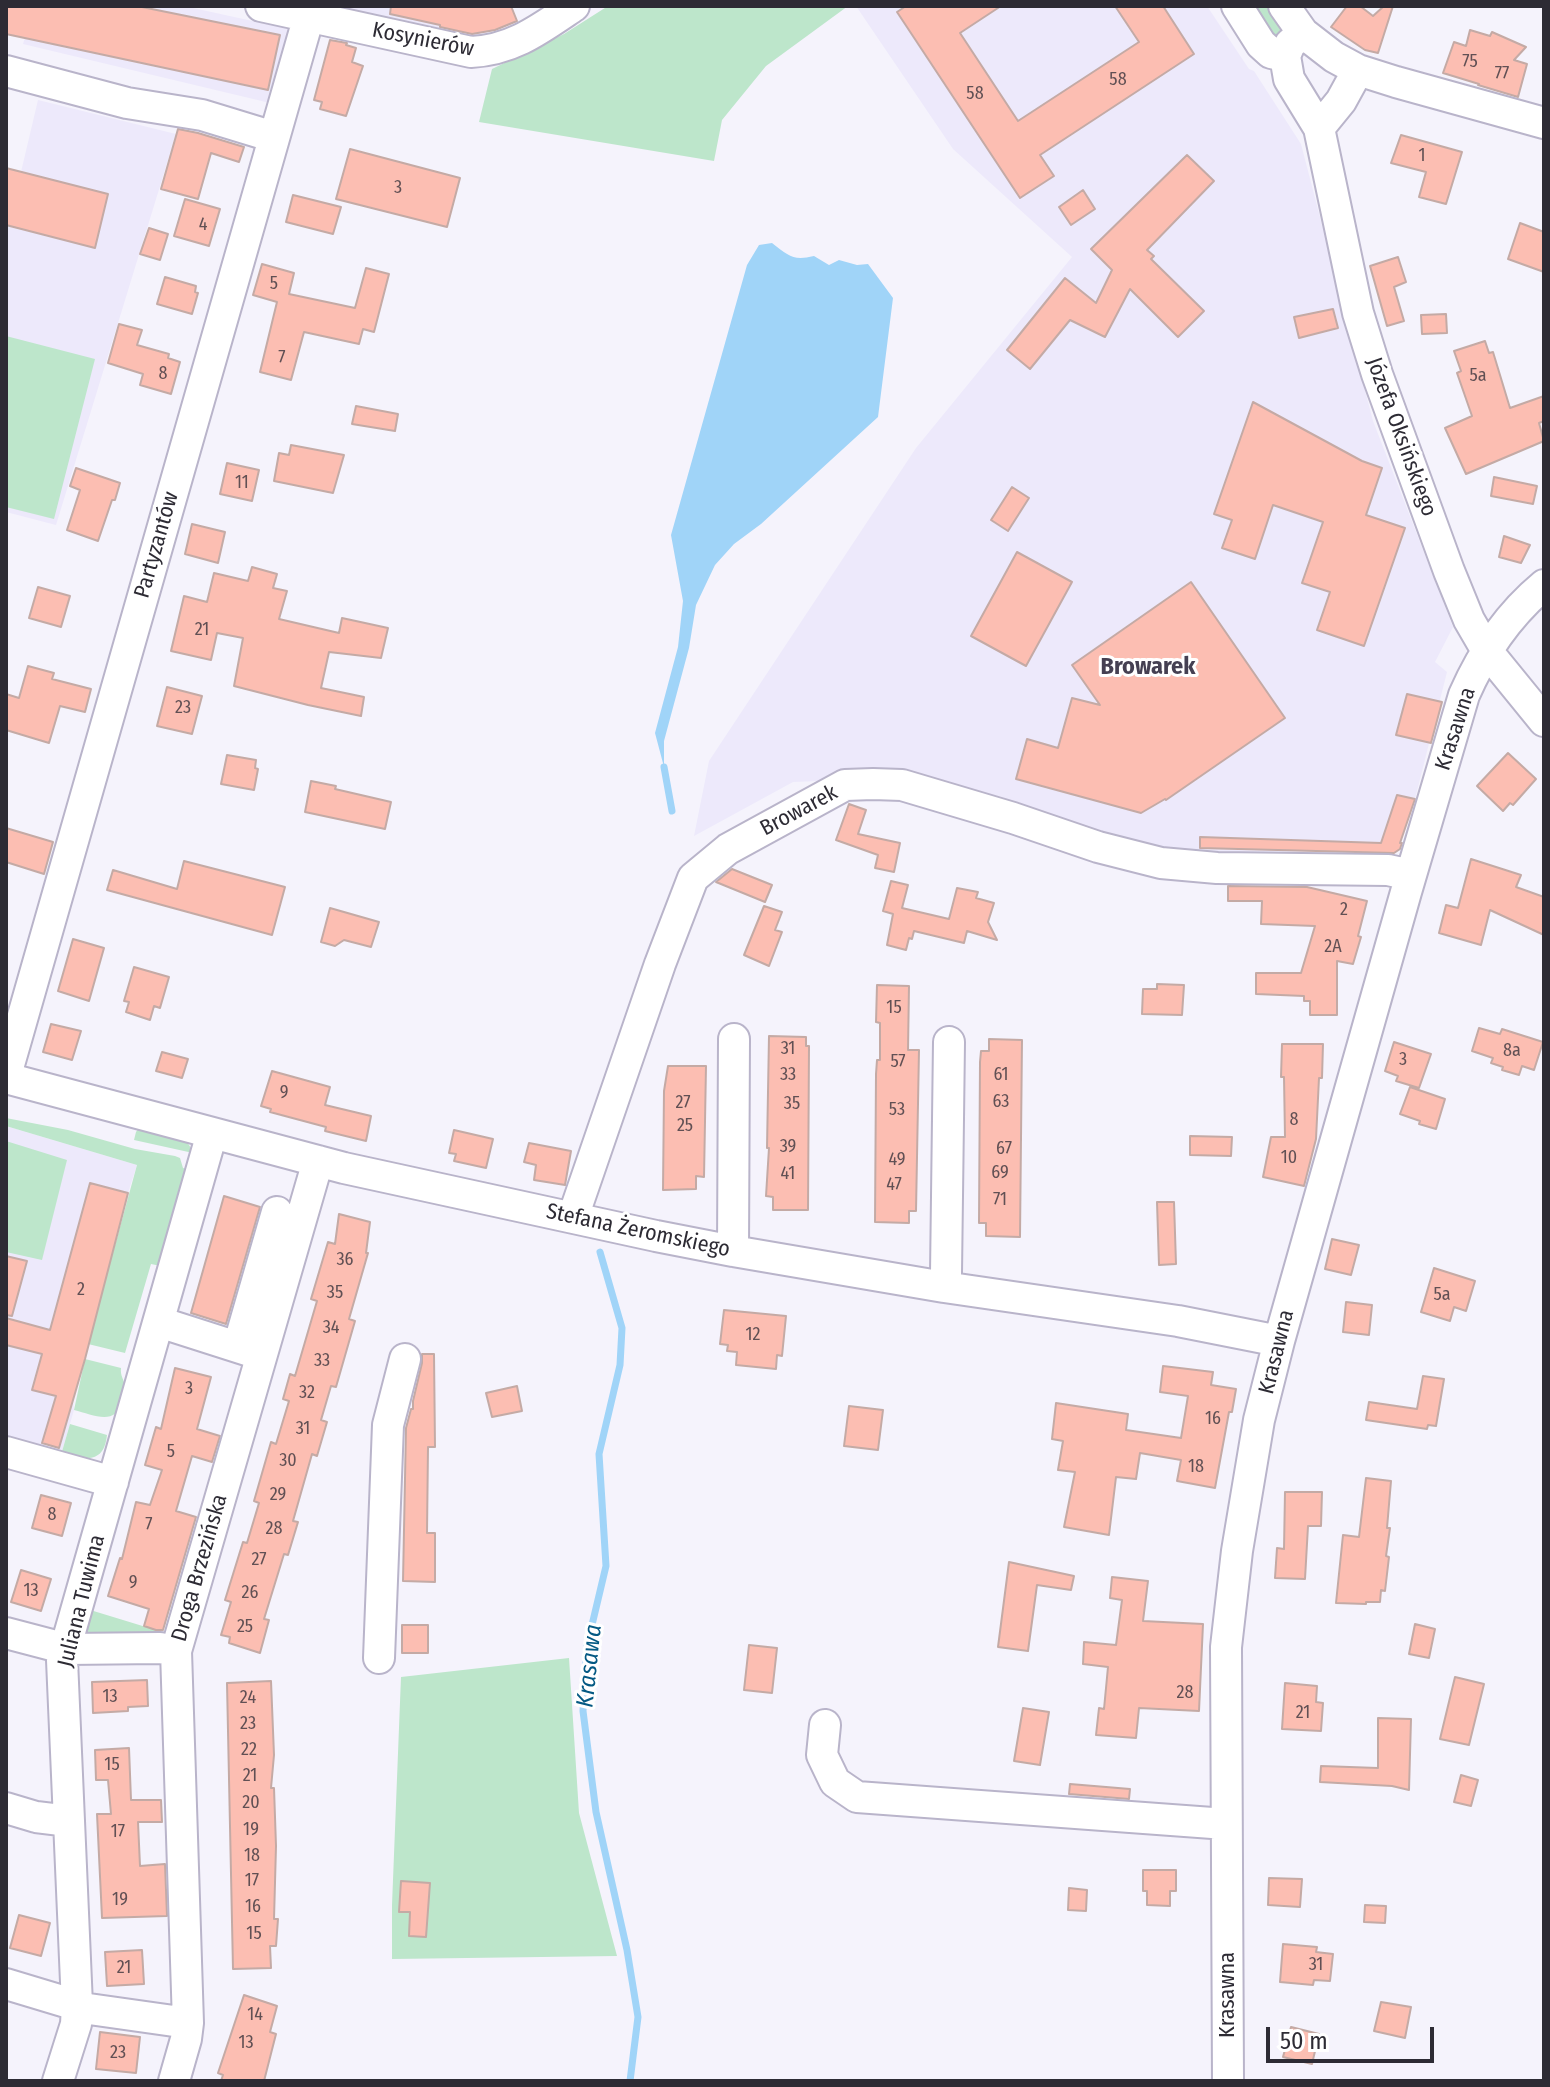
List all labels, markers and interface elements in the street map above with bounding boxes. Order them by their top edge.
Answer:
street label: Kosynierów [370,17,476,63]
house number: 75 [1462,51,1478,73]
house number: 77 [1495,63,1509,85]
house number: 58 [1109,69,1127,91]
house number: 58 [966,83,984,105]
house number: 1 [1418,145,1426,167]
house number: 3 [394,177,402,199]
house number: 4 [199,214,207,236]
house number: 5 [270,273,278,295]
house number: 7 [278,347,286,369]
street label: Józefa Oksińskiego [1360,354,1442,520]
house number: 8 [159,363,167,385]
house number: 5a [1469,365,1487,387]
house number: 11 [235,472,249,494]
street label: Partyzantów [129,489,185,601]
house number: 21 [195,619,209,641]
district label: Browarek [1101,653,1195,681]
street label: Krasawna [1430,684,1482,774]
house number: 23 [175,697,191,719]
street label: Browarek [756,780,842,842]
house number: 2 [1340,899,1348,921]
house number: 2A [1324,936,1342,958]
house number: 15 [886,997,902,1019]
house number: 31 [781,1038,795,1060]
house number: 8a [1503,1040,1521,1062]
house number: 3 [1399,1049,1407,1071]
house number: 57 [890,1051,906,1073]
house number: 33 [780,1064,796,1086]
house number: 61 [993,1064,1009,1086]
house number: 9 [280,1082,288,1104]
house number: 63 [993,1091,1009,1113]
house number: 27 [675,1092,691,1114]
house number: 35 [784,1093,800,1115]
house number: 53 [889,1099,905,1121]
house number: 8 [1290,1109,1298,1131]
house number: 25 [677,1115,693,1137]
house number: 39 [780,1136,796,1158]
house number: 67 [996,1138,1012,1160]
house number: 10 [1281,1147,1297,1169]
house number: 49 [888,1149,906,1171]
house number: 69 [991,1162,1009,1184]
house number: 41 [781,1163,795,1185]
house number: 47 [886,1174,902,1196]
house number: 71 [993,1189,1007,1211]
street label: Stefana Żeromskiego [544,1199,732,1263]
house number: 36 [336,1249,354,1271]
house number: 2 [77,1279,85,1301]
house number: 35 [327,1282,343,1304]
house number: 5a [1433,1284,1451,1306]
street label: Krasawna [1254,1307,1300,1397]
house number: 34 [323,1317,339,1339]
house number: 12 [746,1324,760,1346]
house number: 33 [314,1350,330,1372]
house number: 3 [185,1378,193,1400]
house number: 32 [299,1382,315,1404]
house number: 16 [1205,1408,1221,1430]
house number: 31 [296,1418,310,1440]
house number: 5 [167,1441,175,1463]
house number: 30 [279,1450,297,1472]
house number: 18 [1188,1456,1204,1478]
house number: 29 [270,1484,286,1506]
street label: Droga Brzezińska [166,1491,234,1645]
house number: 8 [48,1504,56,1526]
house number: 7 [145,1514,153,1536]
house number: 28 [266,1518,282,1540]
street label: Juliana Tuwima [53,1532,111,1670]
house number: 27 [251,1549,267,1571]
house number: 9 [129,1572,137,1594]
house number: 13 [23,1580,39,1602]
house number: 26 [242,1582,258,1604]
house number: 25 [237,1616,253,1638]
water label: Krasawa [571,1623,609,1709]
house number: 28 [1177,1682,1193,1704]
house number: 13 [102,1686,118,1708]
house number: 24 [240,1687,256,1709]
house number: 21 [1296,1702,1310,1724]
house number: 23 [240,1713,256,1735]
house number: 22 [241,1739,257,1761]
house number: 15 [104,1754,120,1776]
house number: 21 [243,1765,257,1787]
house number: 20 [242,1792,260,1814]
house number: 19 [243,1819,259,1841]
house number: 17 [111,1821,125,1843]
house number: 18 [244,1845,260,1867]
house number: 17 [245,1870,259,1892]
house number: 19 [112,1889,128,1911]
house number: 16 [245,1896,261,1918]
house number: 15 [246,1923,262,1945]
street label: Krasawna [1215,1952,1241,2038]
house number: 31 [1309,1954,1323,1976]
house number: 21 [117,1957,131,1979]
house number: 14 [247,2004,263,2026]
scale bar [1270,2011,1438,2061]
text: 50 m [1280,2027,1328,2055]
house number: 13 [238,2032,254,2054]
house number: 23 [110,2042,126,2064]

